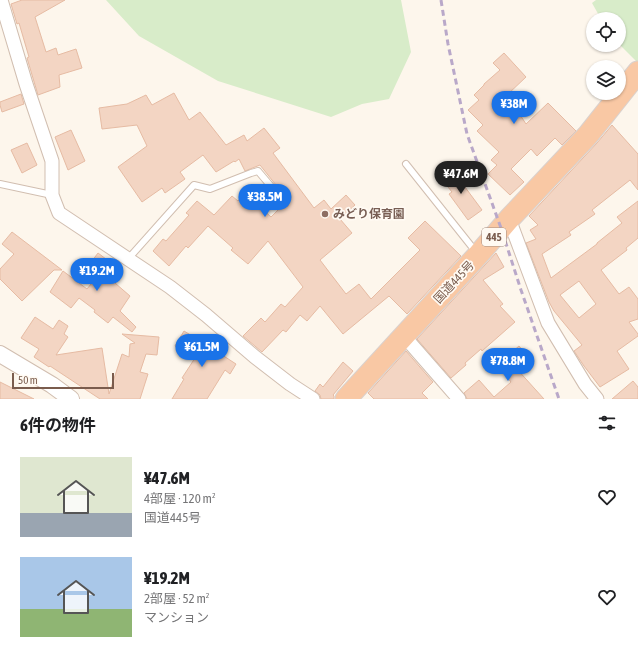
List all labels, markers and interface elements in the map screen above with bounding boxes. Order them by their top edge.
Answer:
map controls [586,12,626,100]
button: locate [586,12,626,52]
button: layers [586,60,626,100]
pin: ¥38M [490,91,538,125]
text: ¥38M [501,96,527,111]
pin: ¥47.6M [428,161,494,195]
text: ¥47.6M [443,166,479,181]
pin: ¥38.5M [232,184,298,218]
text: ¥38.5M [247,189,283,204]
place label: みどり保育園 [333,207,405,221]
marker: みどり保育園 [320,209,330,219]
road number: 445 [482,228,506,246]
pin: ¥19.2M [64,258,130,292]
street label: 国道445号 [431,258,477,306]
text: ¥19.2M [79,263,115,278]
pin: ¥61.5M [169,334,235,368]
text: ¥61.5M [184,339,220,354]
pin: ¥78.8M [475,348,541,382]
text: ¥78.8M [490,353,526,368]
scale bar [12,371,114,390]
text: 50 m [18,374,38,386]
icon: filters [596,412,618,434]
text: 6件の物件 [20,415,96,435]
text: ¥47.6M [144,468,190,488]
icon: home [52,473,100,521]
icon: heart [596,486,618,508]
text: 4部屋 · 120 m² [144,491,216,506]
text: 国道445号 [144,510,201,525]
text: ¥19.2M [144,568,190,588]
icon: home [52,573,100,621]
icon: heart [596,586,618,608]
text: 2部屋 · 52 m² [144,591,209,606]
text: マンション [144,610,209,625]

